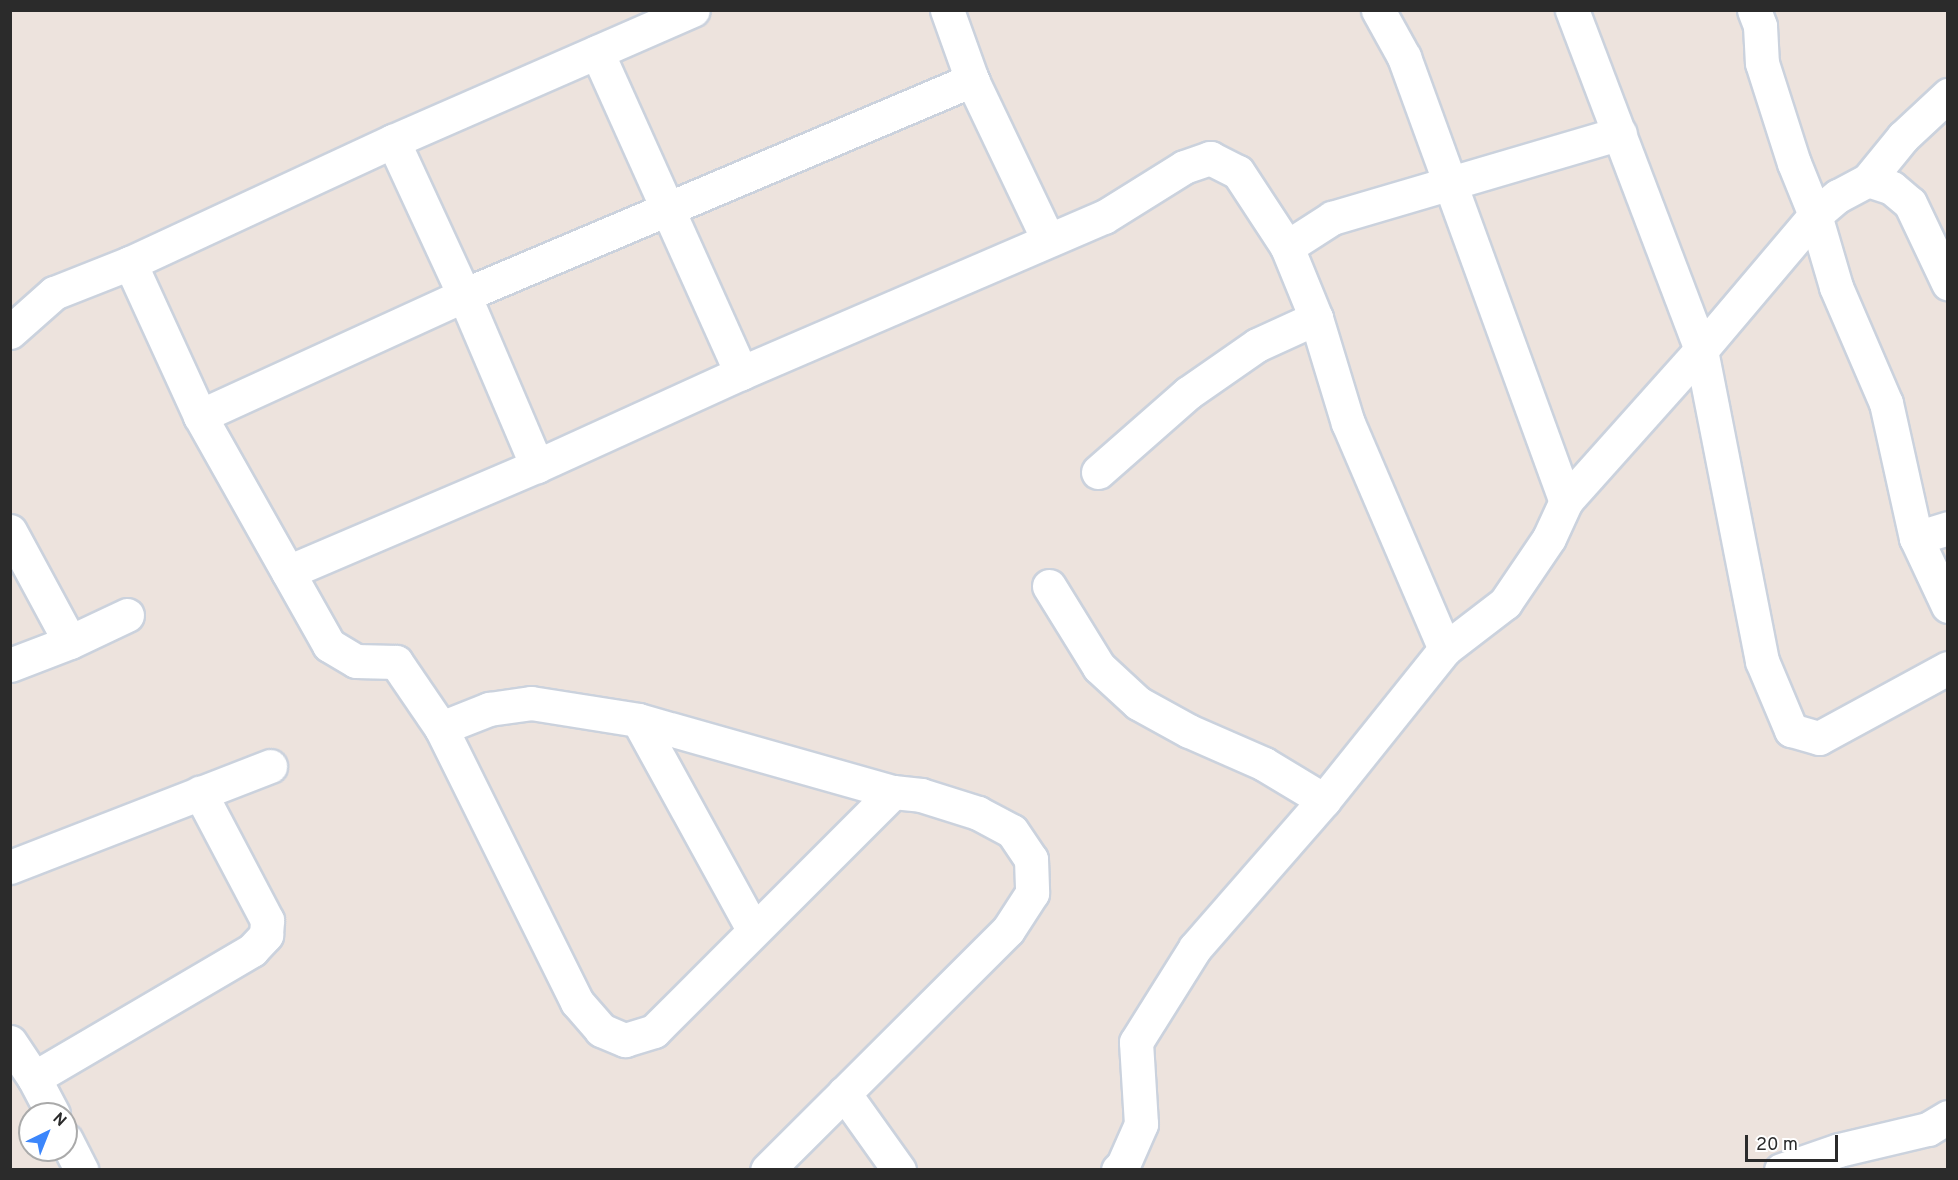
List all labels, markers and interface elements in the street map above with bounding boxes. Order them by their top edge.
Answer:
north arrow [18,1102,78,1162]
text: N [48,1109,70,1132]
scale bar [1748,1123,1841,1161]
text: 20 m [1756,1134,1798,1157]

